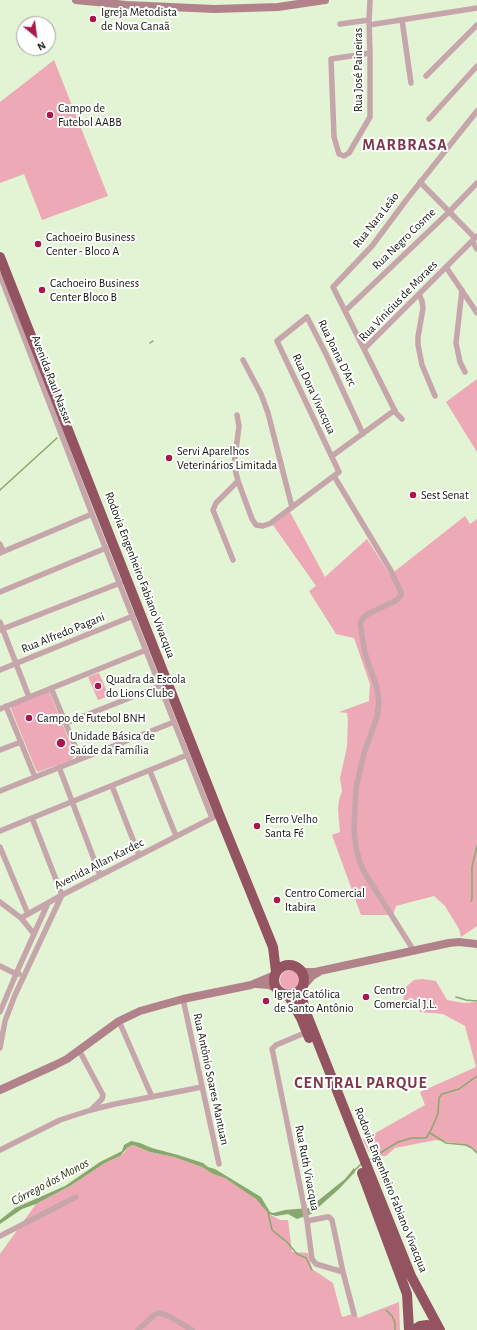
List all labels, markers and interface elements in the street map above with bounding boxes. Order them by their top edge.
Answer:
place label: Igreja Metodista de Nova Canaã [101,5,177,33]
marker: Igreja Metodista de Nova Canaã [88,14,98,24]
north arrow [16,16,56,56]
street label: Rua José Paineiras [351,28,365,112]
text: N [36,39,48,53]
place label: Campo de Futebol AABB [58,101,122,129]
marker: Campo de Futebol AABB [45,110,55,120]
district label: MARBRASA [362,135,448,155]
street label: Rua Nara Leão [350,189,402,251]
street label: Rua Negro Cosme [369,205,439,273]
place label: Cachoeiro Business Center - Bloco A [46,230,135,258]
marker: Cachoeiro Business Center - Bloco A [33,239,43,249]
street label: Rua Vinicius de Moraes [356,258,440,344]
place label: Cachoeiro Business Center Bloco B [50,276,139,304]
marker: Cachoeiro Business Center Bloco B [37,285,47,295]
street label: Rua Joana D'Arc [315,317,359,389]
street label: Avenida Raul Nassar [28,333,76,427]
street label: Rua Dora Vivacqua [289,351,339,437]
place label: Servi Aparelhos Veterinários Limitada [177,444,277,472]
marker: Servi Aparelhos Veterinários Limitada [164,453,174,463]
place label: Sest Senat [421,488,469,502]
street label: Rodovia Engenheiro Fabiano Vivacqua [102,490,178,660]
marker: Sest Senat [408,490,418,500]
street label: Rua Alfredo Pagani [19,610,107,656]
place label: Quadra da Escola do Lions Clube [106,672,186,700]
marker: Quadra da Escola do Lions Clube [93,681,103,691]
place label: Campo de Futebol BNH [37,711,146,725]
marker: Campo de Futebol BNH [24,713,34,723]
place label: Unidade Básica de Saúde da Família [70,729,155,757]
marker: Unidade Básica de Saúde da Família [55,737,67,749]
place label: Ferro Velho Santa Fé [265,812,318,840]
marker: Ferro Velho Santa Fé [252,821,262,831]
street label: Avenida Allan Kardec [52,835,146,893]
place label: Centro Comercial Itabira [285,886,365,914]
marker: Centro Comercial Itabira [272,895,282,905]
place label: Centro Comercial J.L. [374,983,437,1011]
place label: Igreja Católica de Santo Antônio [274,987,354,1015]
marker: Centro Comercial J.L. [361,992,371,1002]
marker: Igreja Católica de Santo Antônio [261,996,271,1006]
street label: Rua Antônio Soares Mantuan [190,1012,232,1146]
district label: CENTRAL PARQUE [294,1073,428,1093]
street label: Rodovia Engenheiro Fabiano Vivacqua [351,1105,431,1275]
street label: Rua Ruth Vivacqua [292,1124,322,1212]
water label: Córrego dos Monos [9,1155,91,1209]

